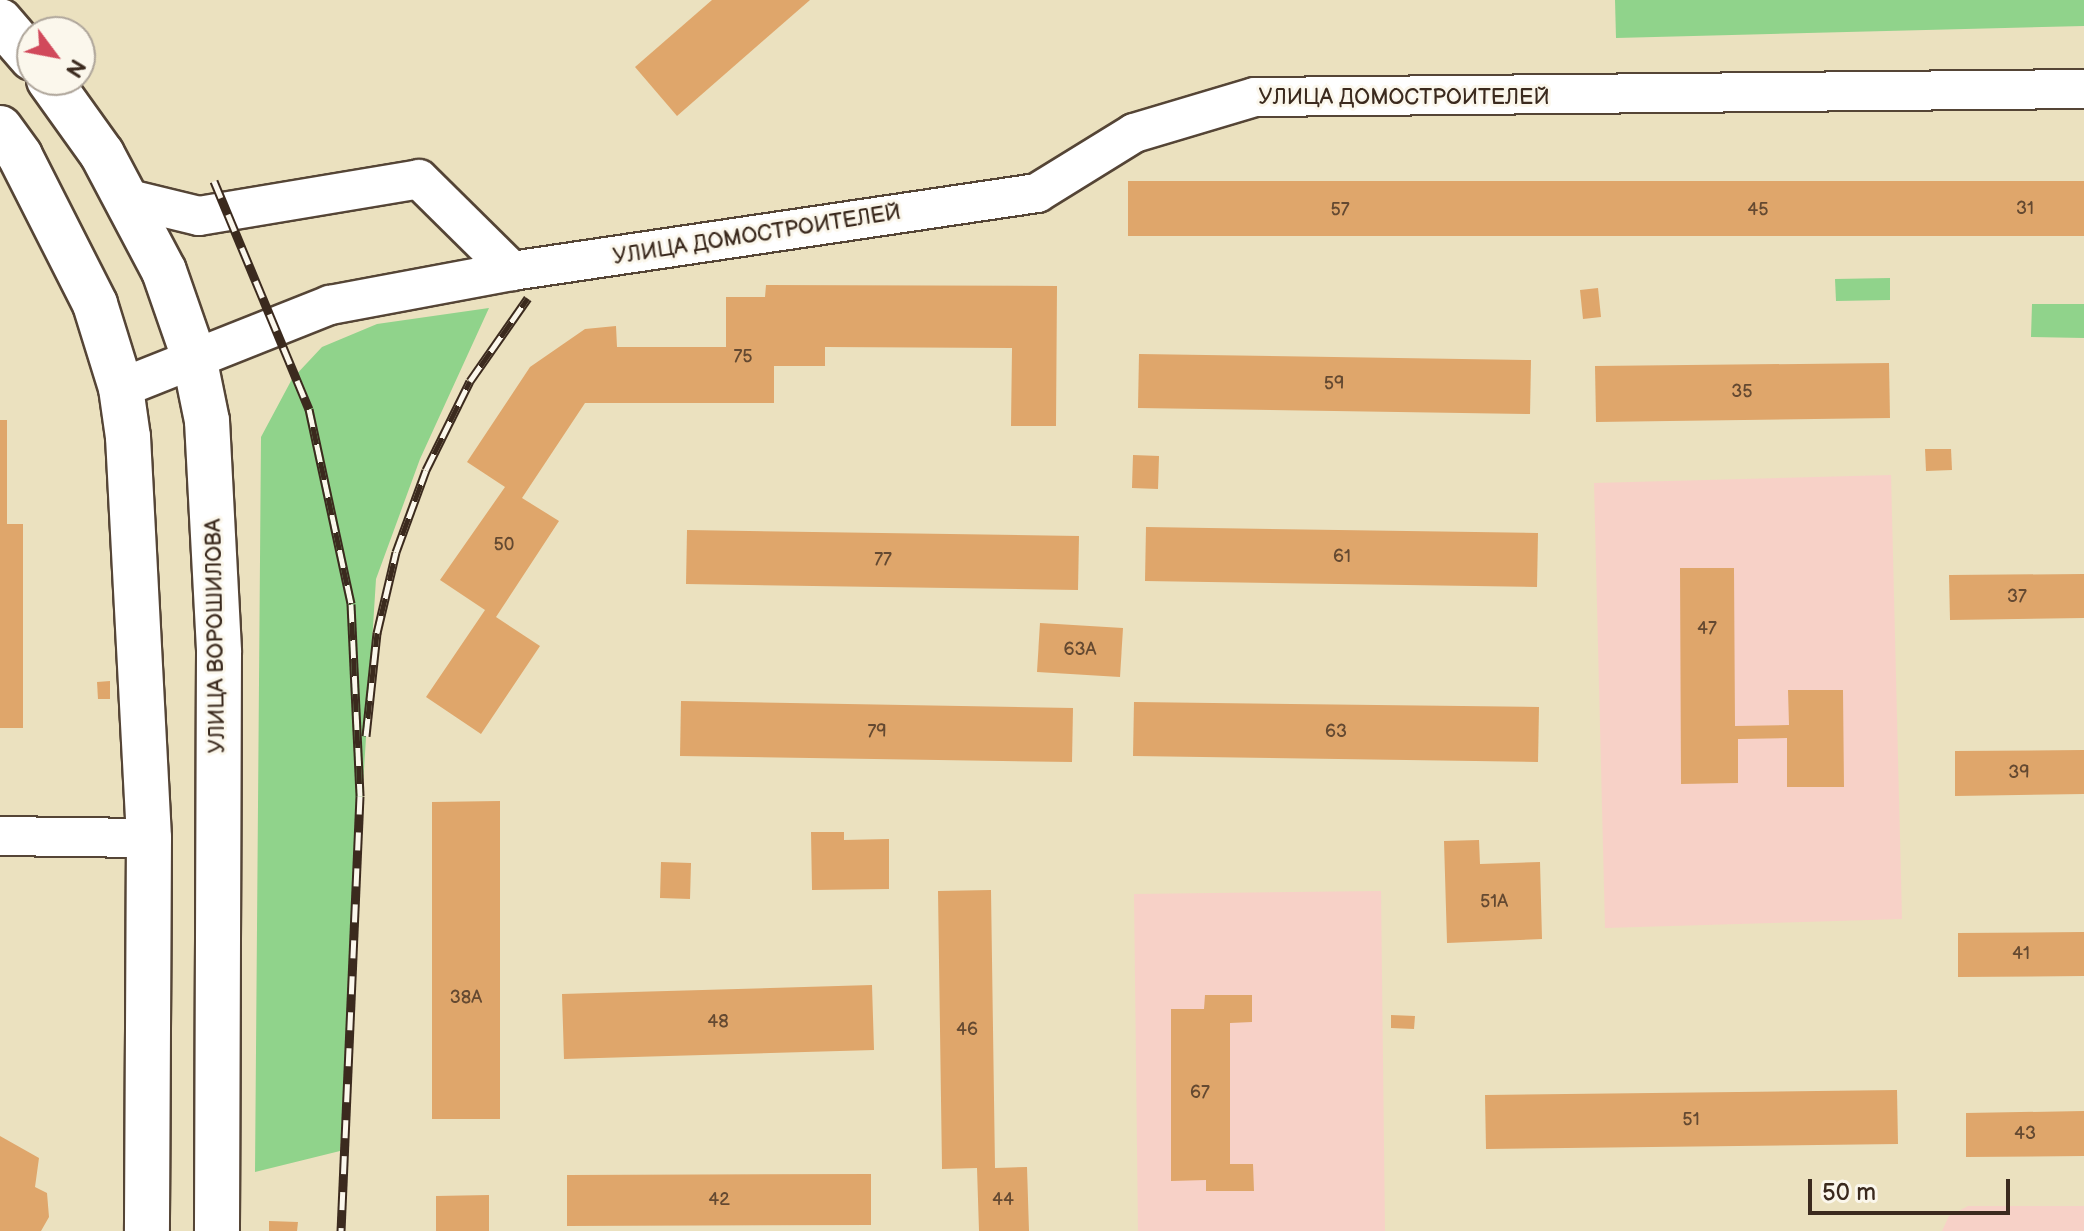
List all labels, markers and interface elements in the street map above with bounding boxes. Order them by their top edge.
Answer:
north arrow [16,16,96,96]
text: N [59,54,91,82]
street label: УЛИЦА ДОМОСТРОИТЕЛЕЙ [1258,85,1550,111]
house number: 31 [2016,198,2034,220]
street label: УЛИЦА ДОМОСТРОИТЕЛЕЙ [611,199,903,271]
house number: 57 [1330,199,1350,221]
house number: 45 [1747,199,1769,221]
house number: 75 [733,346,753,368]
house number: 59 [1324,373,1344,395]
house number: 35 [1731,381,1753,403]
street label: УЛИЦА ВОРОШИЛОВА [201,518,231,754]
house number: 50 [494,534,514,556]
house number: 61 [1333,546,1351,568]
house number: 77 [874,549,892,571]
house number: 37 [2007,586,2027,608]
house number: 47 [1697,618,1717,640]
house number: 63А [1064,639,1096,661]
house number: 79 [867,721,887,743]
house number: 63 [1325,721,1347,743]
house number: 39 [2008,762,2030,784]
house number: 51А [1480,891,1508,913]
house number: 41 [2012,943,2030,965]
house number: 38А [450,987,482,1009]
house number: 48 [707,1011,729,1033]
house number: 46 [956,1019,978,1041]
house number: 67 [1190,1082,1210,1104]
house number: 51 [1682,1109,1700,1131]
house number: 43 [2014,1123,2036,1145]
scale bar [1812,1163,2014,1213]
text: 50 m [1822,1178,1876,1207]
house number: 42 [708,1189,730,1211]
house number: 44 [992,1189,1014,1211]

